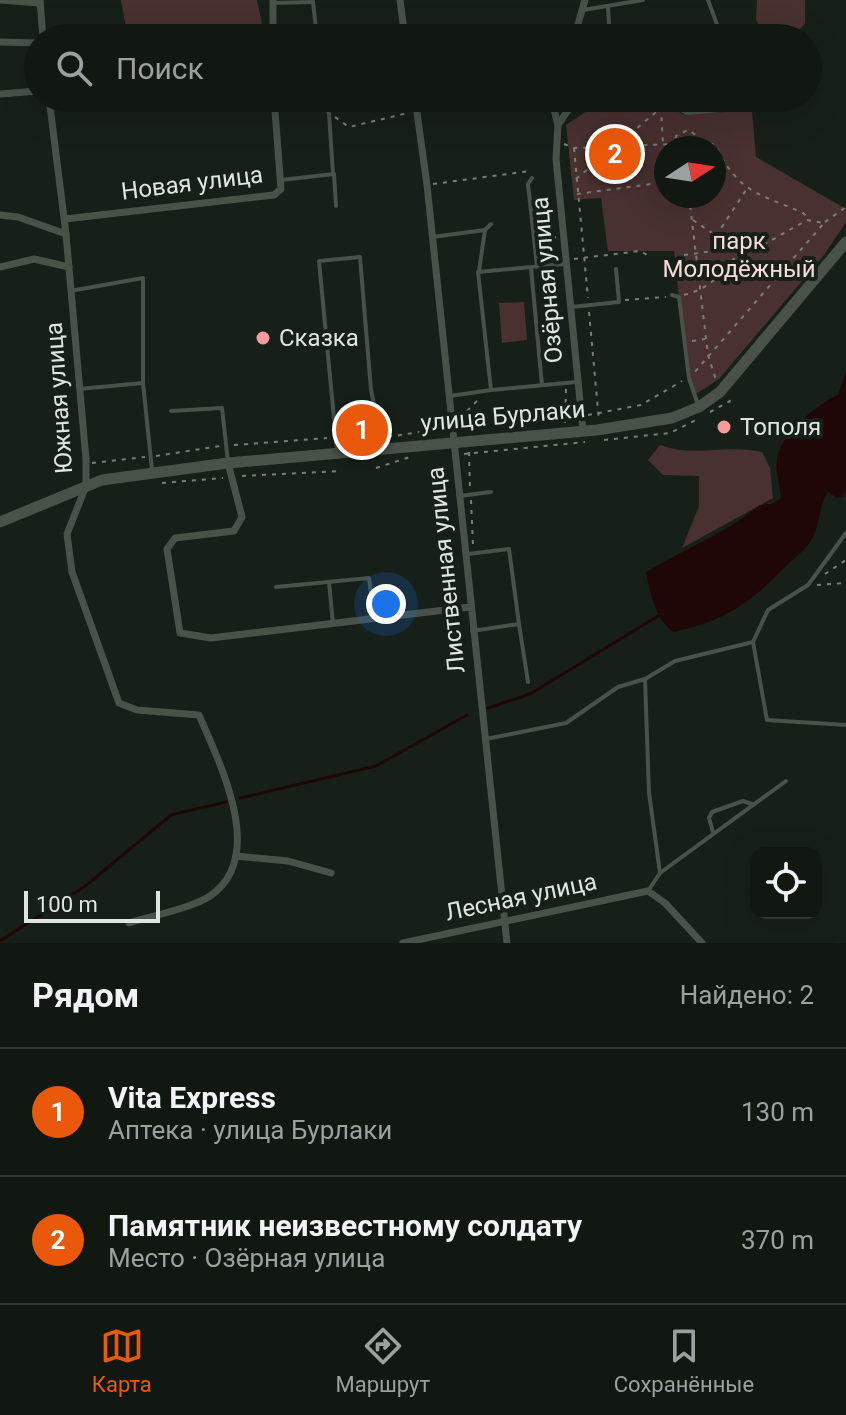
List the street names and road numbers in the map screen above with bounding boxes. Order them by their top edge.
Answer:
street label: Новая улица [120,160,264,206]
street label: Озёрная улица [526,196,568,364]
street label: Южная улица [40,321,78,475]
street label: улица Бурлаки [419,395,587,437]
street label: Лиственная улица [421,466,471,674]
street label: Лесная улица [443,867,599,927]

